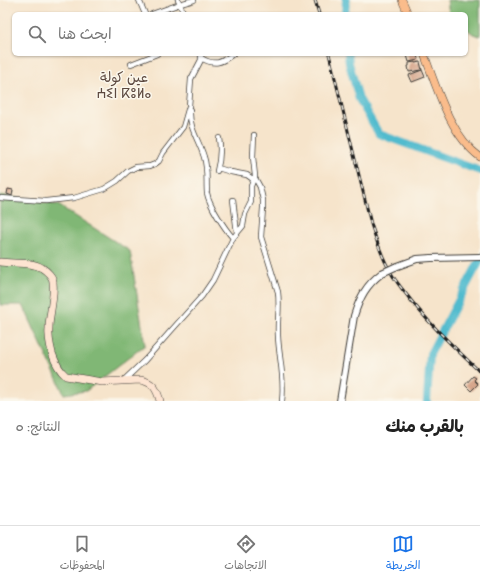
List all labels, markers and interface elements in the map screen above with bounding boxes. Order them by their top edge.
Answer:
search box [12,12,468,56]
icon: search [26,23,48,45]
text: ابحث هنا [58,27,112,45]
district label: عين كولة ⵄⵉⵏ ⴽⵓⵍⴰ [97,71,152,104]
text: بالقرب منك [385,419,464,439]
text: النتائج: 0 [16,421,61,436]
tab: المحفوظات [60,533,105,575]
tab: الاتجاهات [224,533,267,575]
tab: الخريطة [386,533,420,575]

